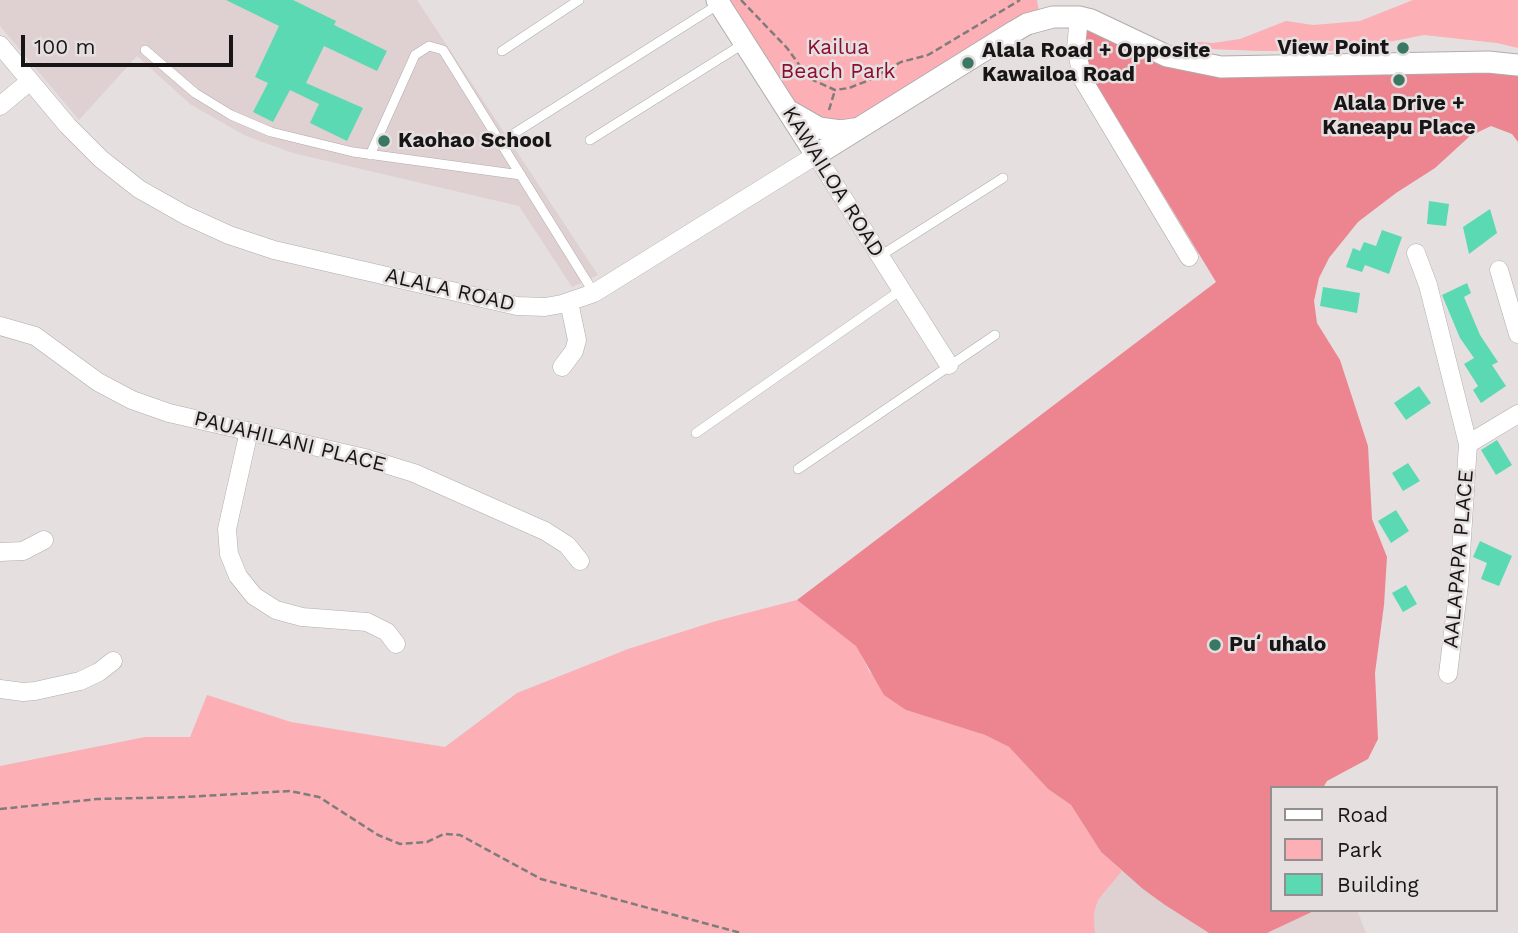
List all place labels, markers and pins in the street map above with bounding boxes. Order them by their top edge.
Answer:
place label: View Point [1277,35,1389,61]
place label: Alala Road + Opposite Kawailoa Road [982,38,1210,88]
marker: View Point [1395,40,1411,56]
marker: Alala Road + Opposite Kawailoa Road [960,55,976,71]
marker: Alala Drive + Kaneapu Place [1391,72,1407,88]
place label: Alala Drive + Kaneapu Place [1322,91,1476,141]
place label: Kaohao School [398,128,551,154]
marker: Kaohao School [376,133,392,149]
place label: Puʻuhalo [1229,632,1326,658]
marker: Puʻuhalo [1207,637,1223,653]

